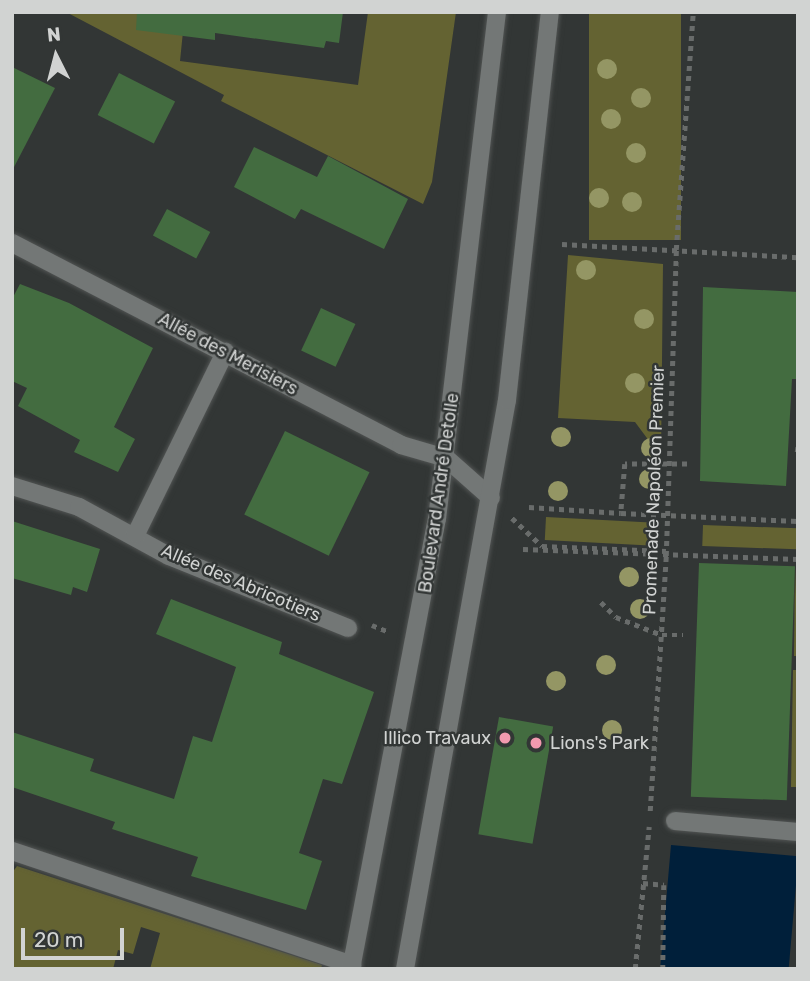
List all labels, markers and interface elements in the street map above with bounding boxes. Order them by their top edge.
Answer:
north arrow [21,21,91,91]
text: N [46,22,62,47]
street label: Allée des Merisiers [155,308,301,400]
street label: Promenade Napoléon Premier [639,365,669,615]
street label: Boulevard André Detolle [414,391,464,595]
street label: Allée des Abricotiers [158,540,324,626]
place label: Illico Travaux [383,727,491,749]
marker: Illico Travaux [497,730,513,746]
place label: Lions's Park [550,732,649,754]
marker: Lions's Park [528,735,544,751]
scale bar [24,914,128,958]
text: 20 m [34,927,83,952]

